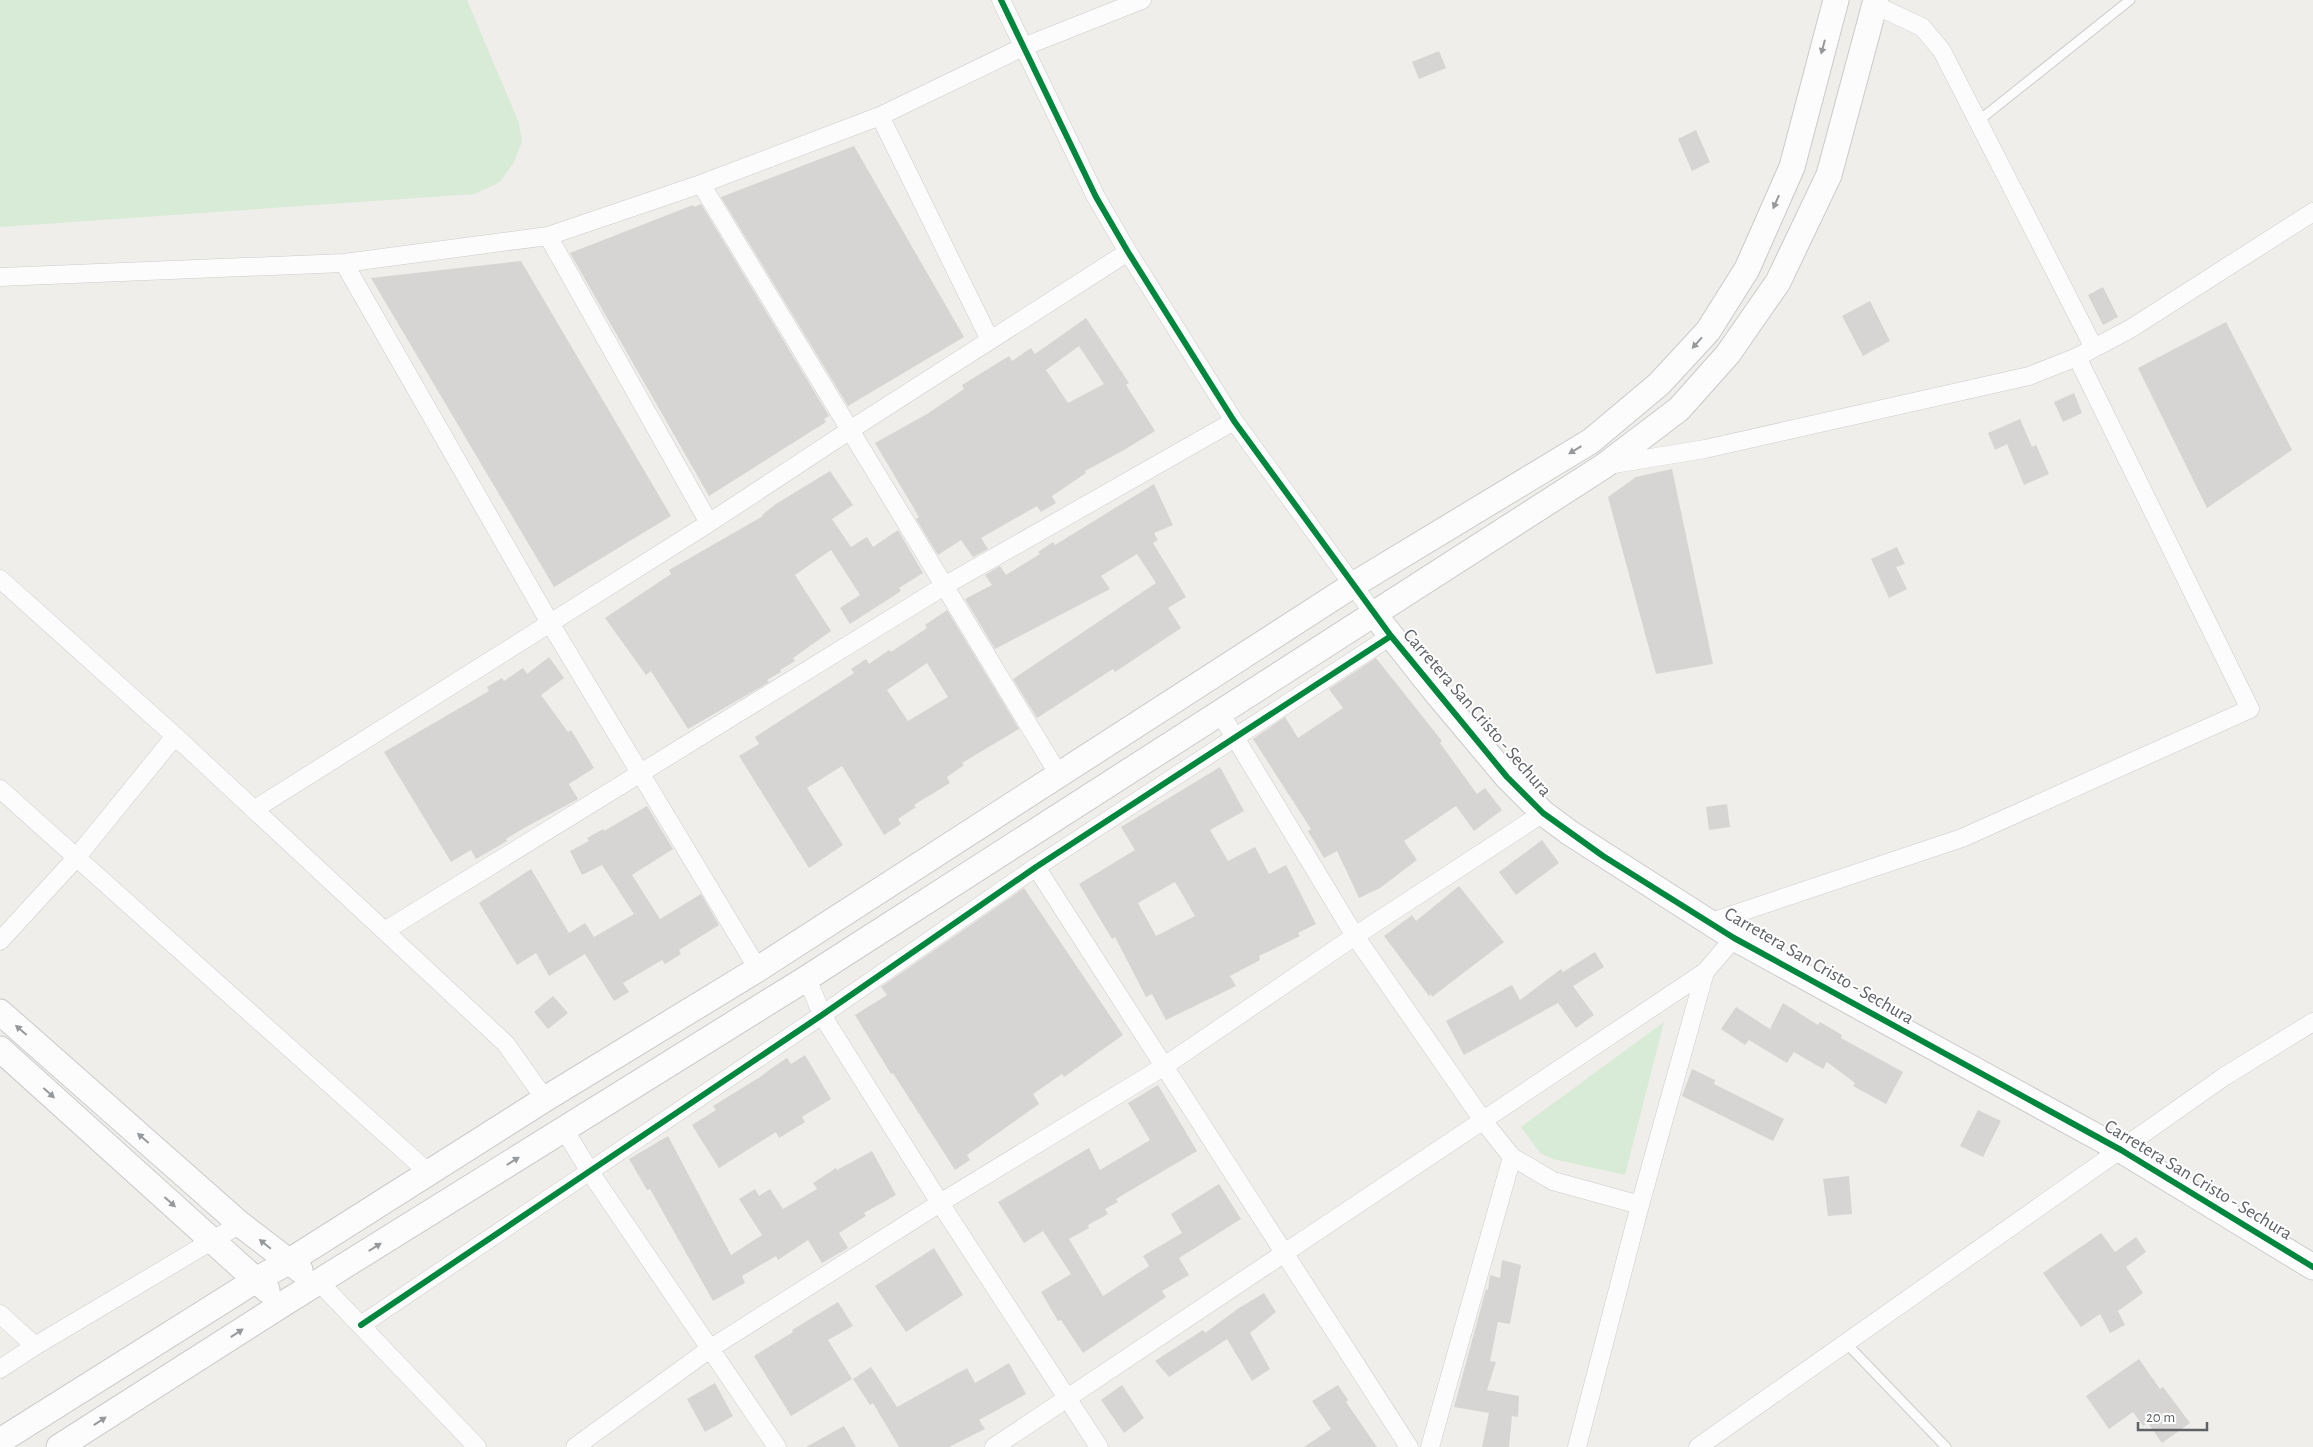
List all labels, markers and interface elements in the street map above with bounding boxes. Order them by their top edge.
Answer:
one-way arrow [1819,40,1827,55]
one-way arrow [1772,195,1780,209]
one-way arrow [1691,336,1703,348]
one-way arrow [1569,445,1582,454]
street label: Carretera San Cristo - Sechura [1399,626,1555,801]
street label: Carretera San Cristo - Sechura [1721,904,1917,1028]
one-way arrow [15,1024,27,1036]
one-way arrow [43,1087,55,1099]
street label: Carretera San Cristo - Sechura [2101,1116,2295,1244]
one-way arrow [137,1132,149,1144]
one-way arrow [506,1156,519,1166]
one-way arrow [163,1196,175,1208]
one-way arrow [259,1239,272,1250]
one-way arrow [369,1243,382,1252]
one-way arrow [231,1329,244,1338]
scale bar [2138,1400,2207,1432]
text: 20 m [2146,1410,2175,1425]
one-way arrow [94,1416,107,1425]

